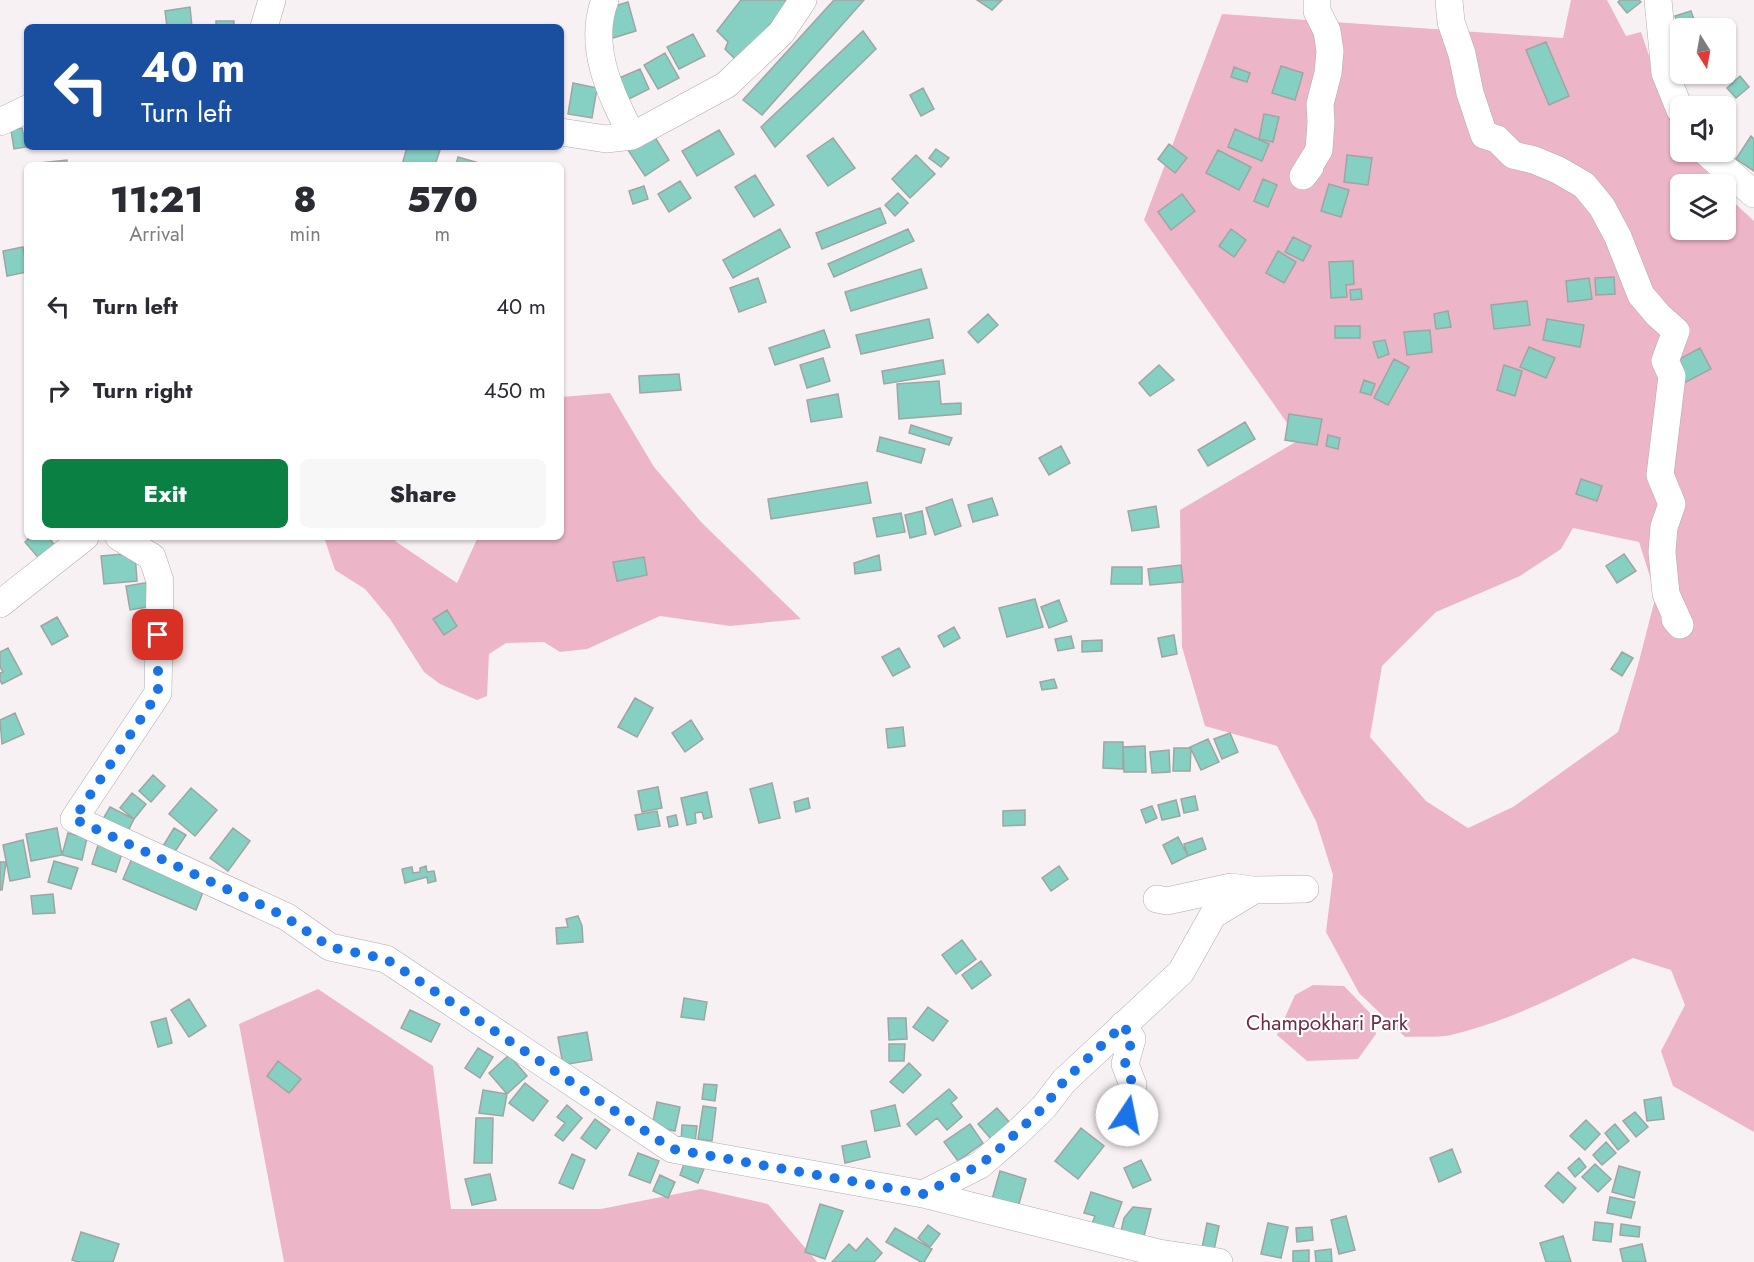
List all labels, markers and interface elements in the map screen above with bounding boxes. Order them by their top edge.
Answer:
north arrow [1670,18,1736,84]
map controls [1670,18,1736,240]
text: 40 m [141,37,245,98]
icon: left [42,48,120,126]
text: Turn left [141,93,231,132]
button: sound [1670,96,1736,162]
text: 11:21 [110,173,203,225]
text: 8 [293,173,317,225]
text: 570 [407,173,478,225]
button: layers [1670,174,1736,240]
text: Arrival [129,220,184,249]
text: min [289,220,321,249]
text: m [435,220,450,249]
icon: left [42,290,75,323]
text: Turn left [93,290,178,322]
text: 40 m [496,290,546,322]
icon: right [42,374,75,407]
text: Turn right [93,374,193,406]
text: 450 m [484,374,546,406]
button: Exit [42,459,288,528]
button: Share [300,459,546,528]
pin [132,609,183,660]
icon: arrive [141,618,174,651]
park label: Champokhari Park [1246,1008,1409,1038]
position arrow [1095,1083,1159,1147]

